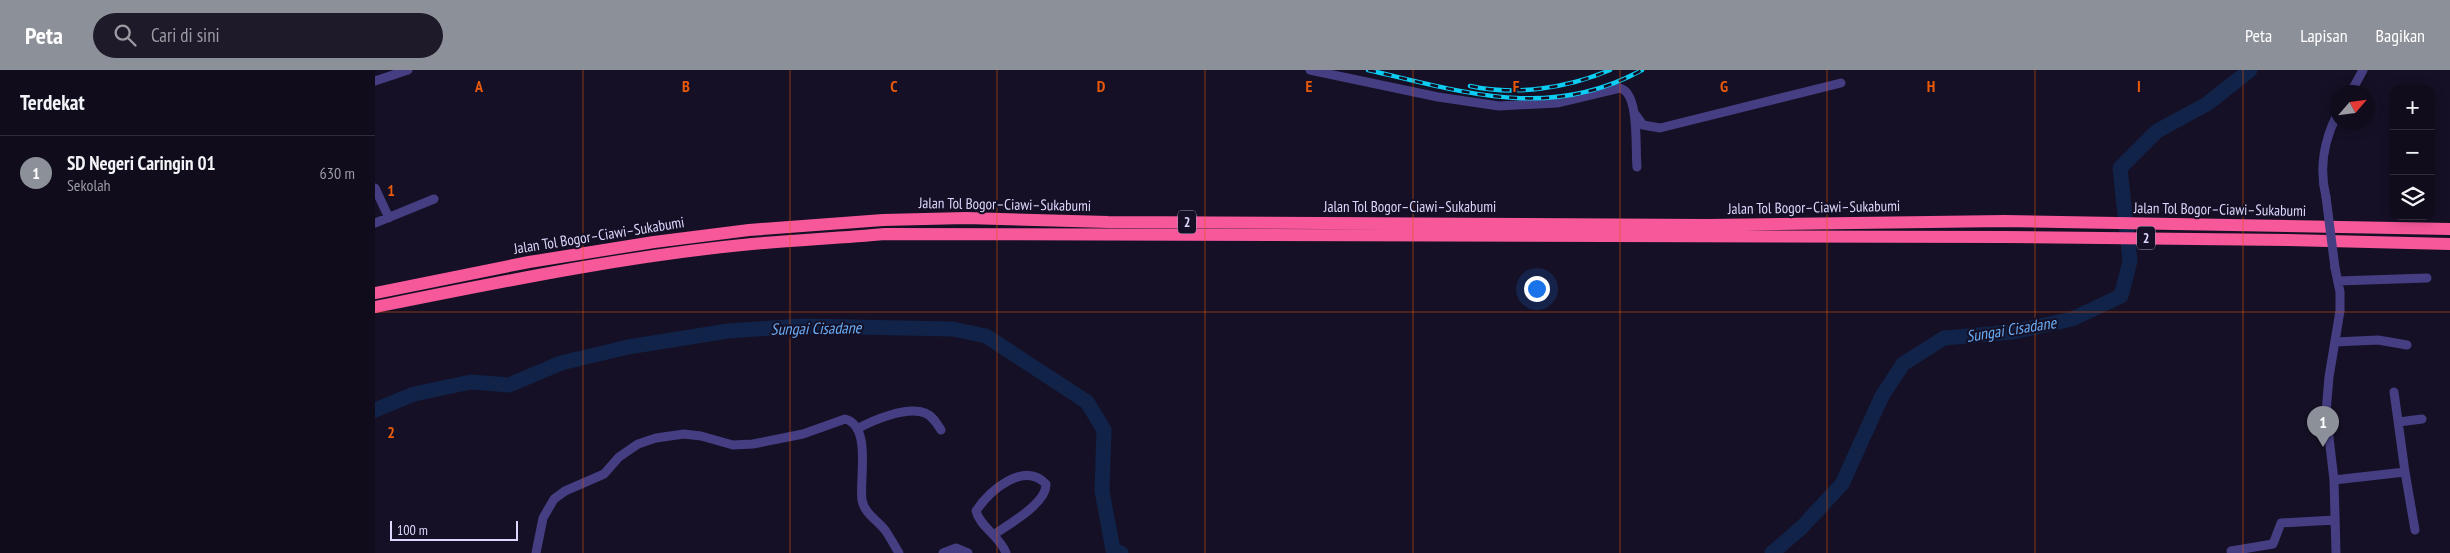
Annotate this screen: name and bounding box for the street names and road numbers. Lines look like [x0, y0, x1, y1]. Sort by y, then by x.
street label: Jalan Tol Bogor–Ciawi–Sukabumi [918, 193, 1091, 215]
street label: Jalan Tol Bogor–Ciawi–Sukabumi [1727, 196, 1900, 218]
street label: Jalan Tol Bogor–Ciawi–Sukabumi [1323, 197, 1496, 216]
street label: Jalan Tol Bogor–Ciawi–Sukabumi [2133, 198, 2306, 220]
road number: 2 [1178, 210, 1196, 233]
street label: Jalan Tol Bogor–Ciawi–Sukabumi [511, 212, 686, 258]
road number: 2 [2137, 226, 2155, 250]

